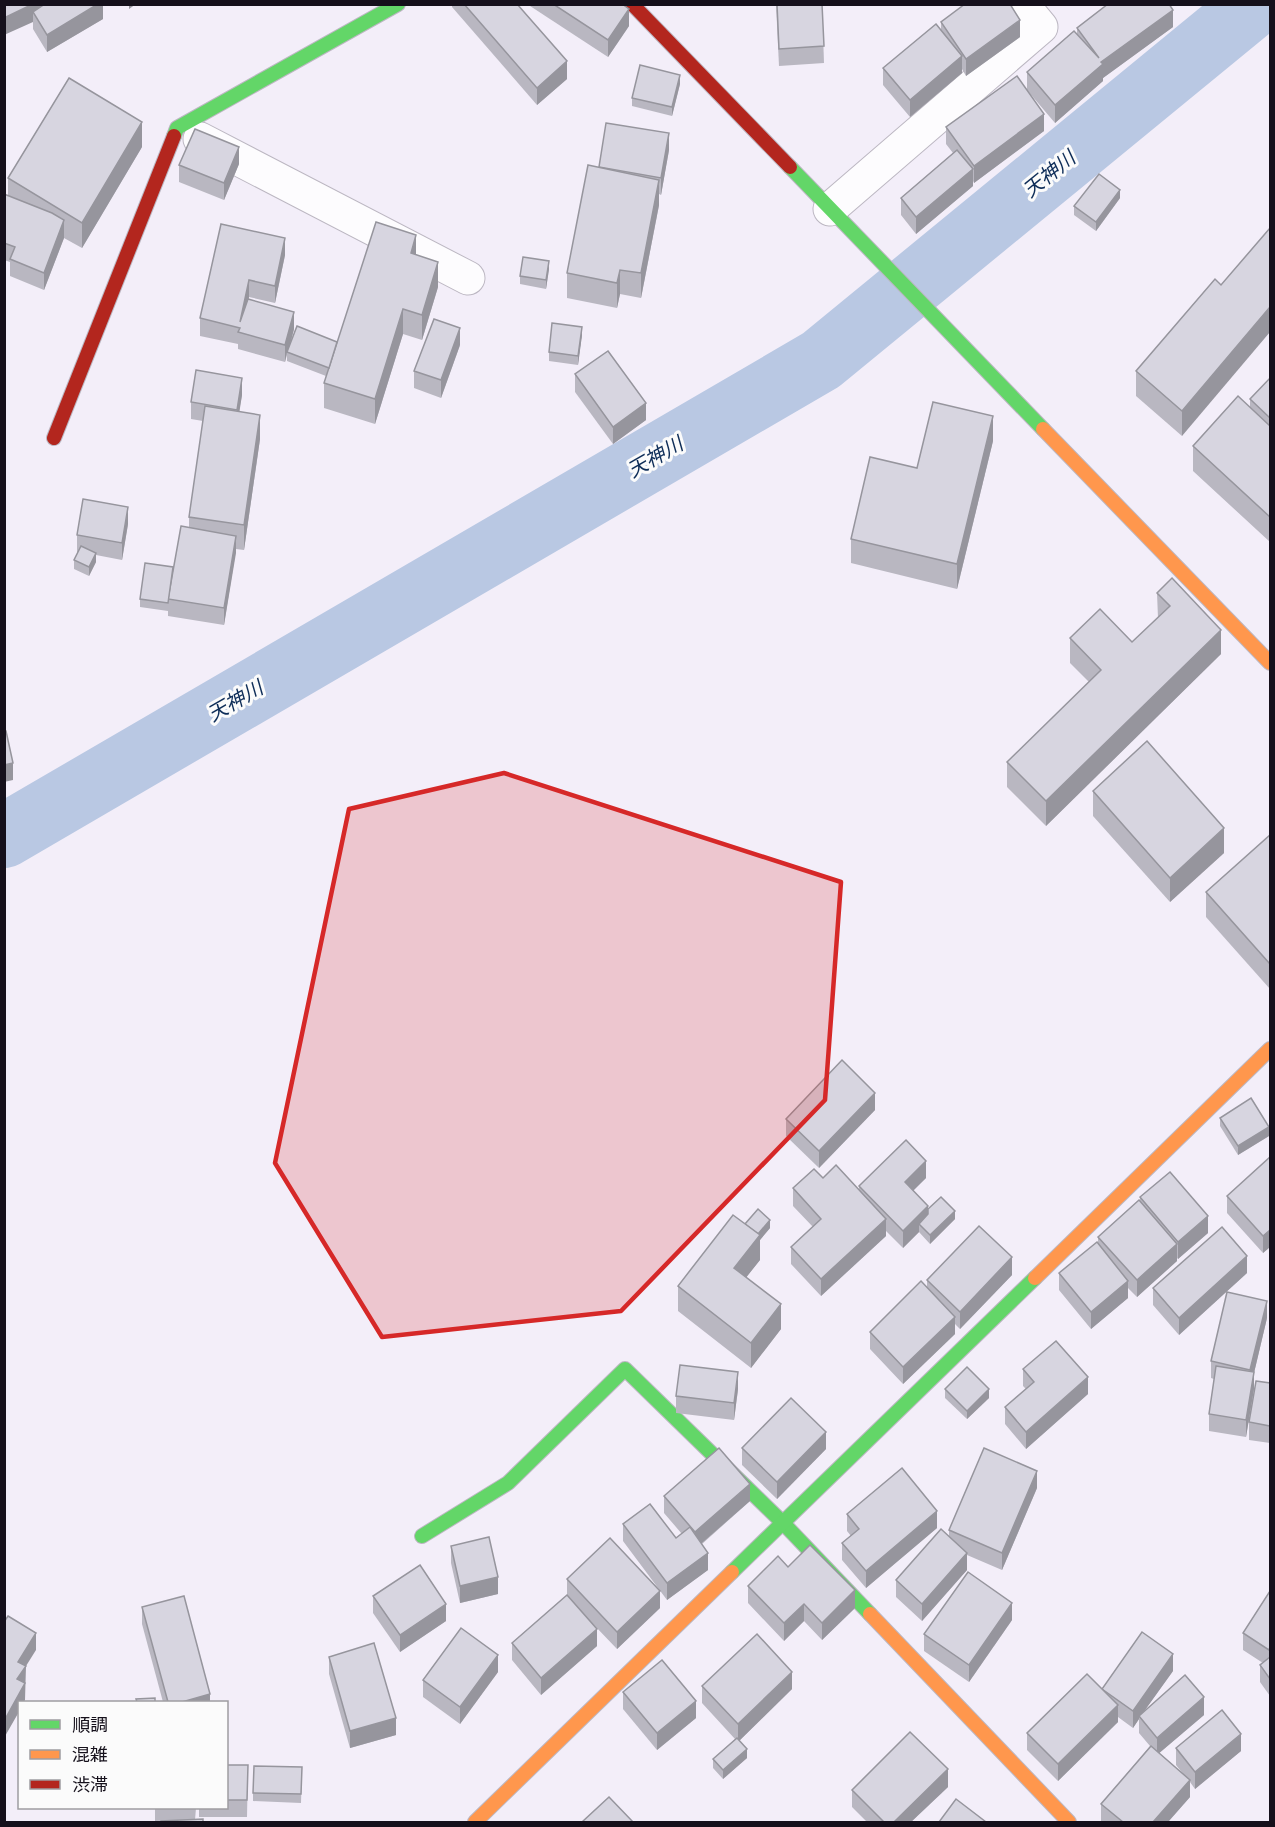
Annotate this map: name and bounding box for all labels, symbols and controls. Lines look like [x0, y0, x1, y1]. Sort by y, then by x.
water label: 天神川 [1018, 144, 1081, 201]
water label: 天神川 [623, 430, 688, 482]
water label: 天神川 [203, 674, 268, 726]
legend [18, 1701, 228, 1809]
text: 順調 [72, 1713, 108, 1735]
text: 混雑 [72, 1743, 108, 1765]
text: 渋滞 [72, 1773, 108, 1795]

